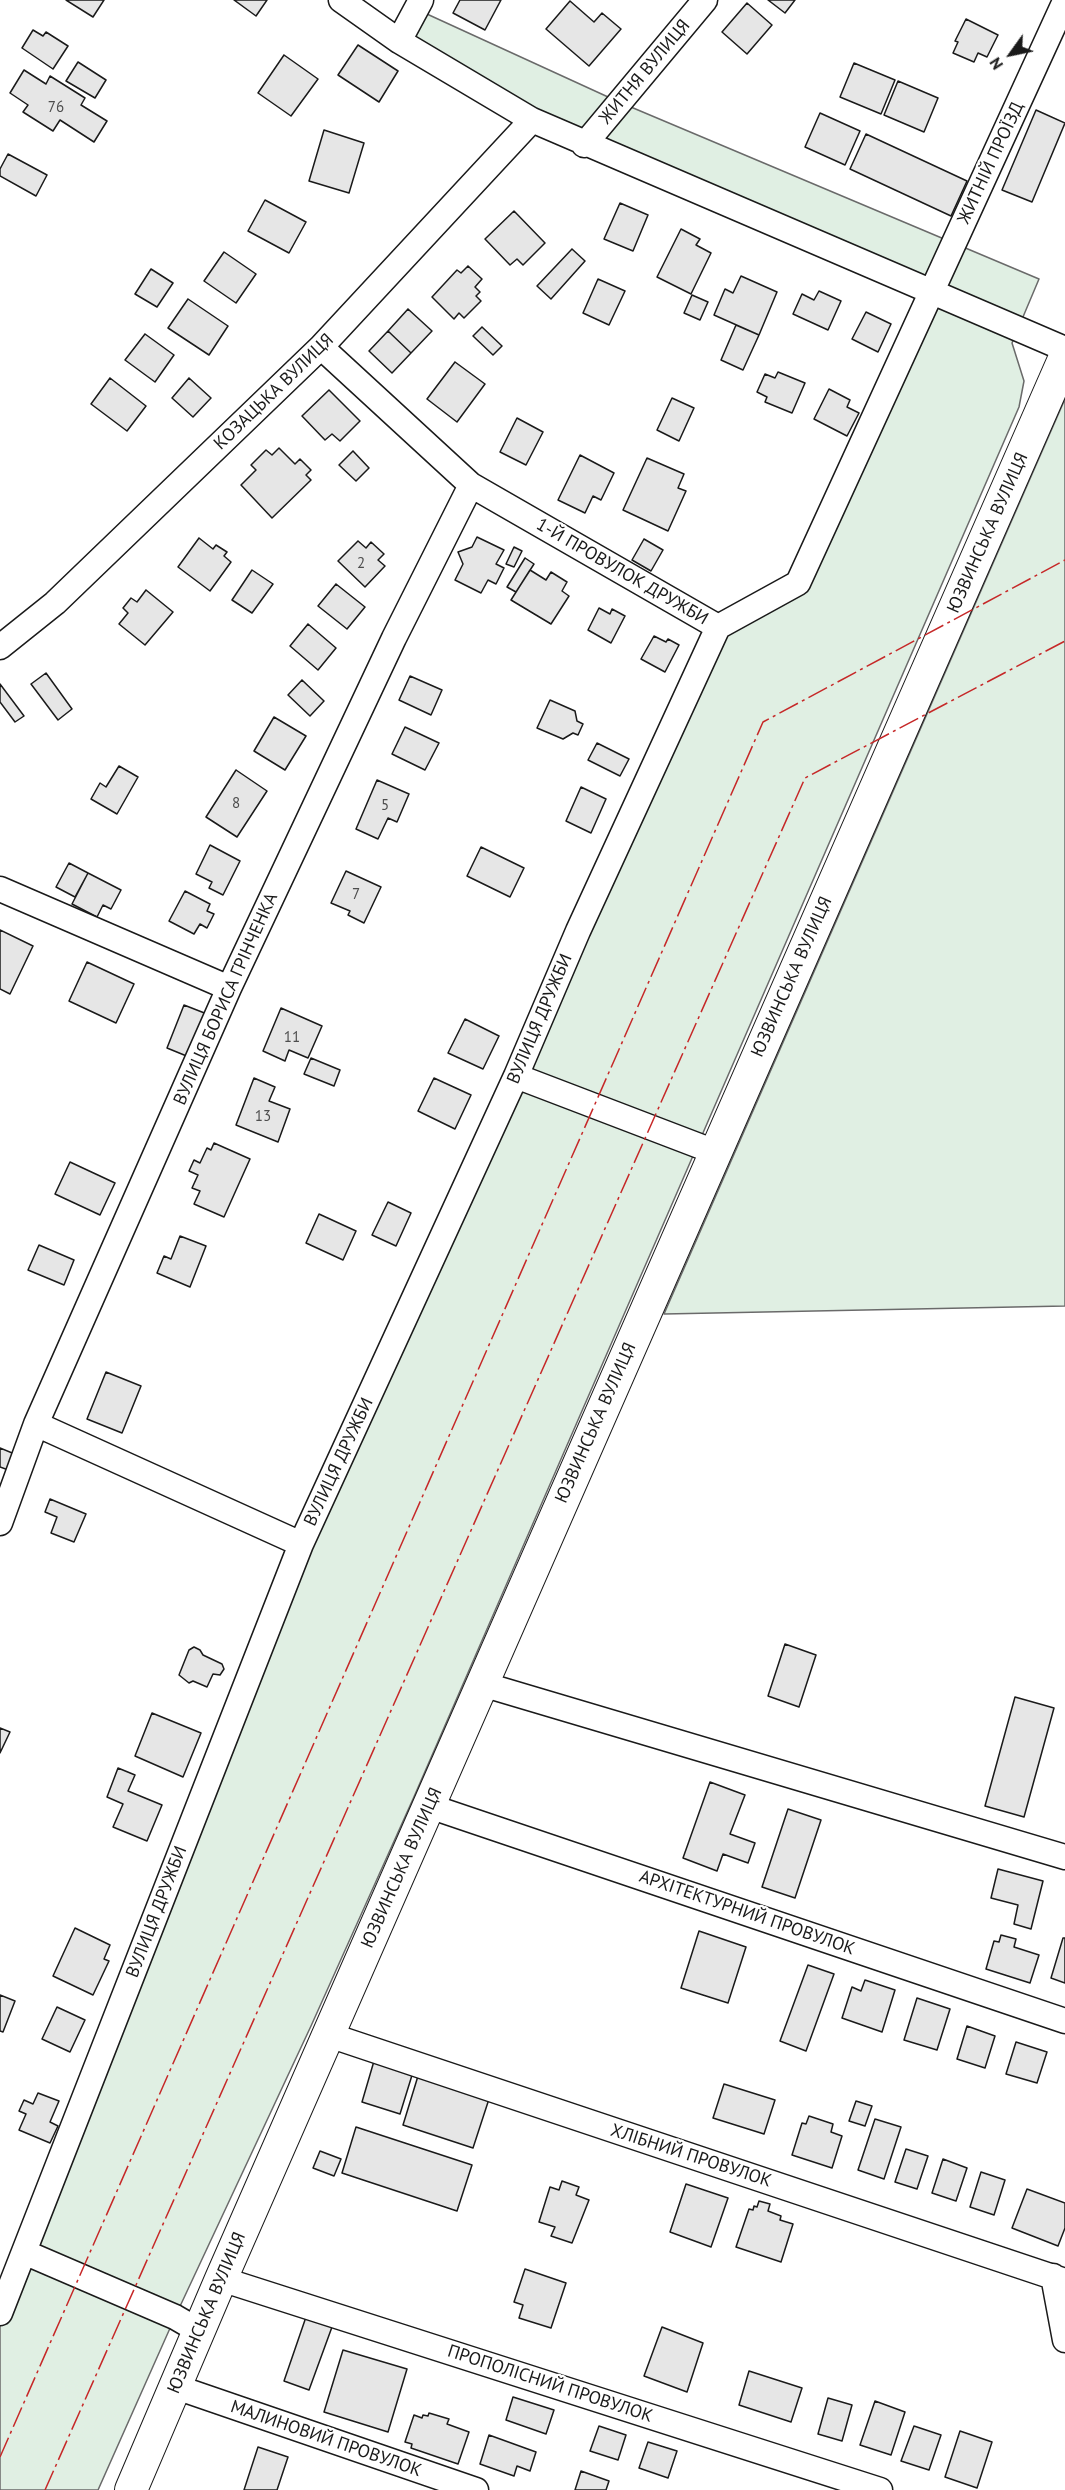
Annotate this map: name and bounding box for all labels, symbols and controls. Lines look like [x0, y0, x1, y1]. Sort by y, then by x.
street label: ЖИТНЯ ВУЛИЦЯ [595, 15, 695, 129]
north arrow [981, 24, 1041, 84]
text: N [985, 54, 1007, 74]
house number: 76 [48, 99, 64, 117]
street label: ЖИТНІЙ ПРОЇЗД [953, 99, 1029, 227]
street label: КОЗАЦЬКА ВУЛИЦЯ [210, 329, 338, 455]
street label: ЮЗВИНСЬКА ВУЛИЦЯ [943, 449, 1033, 617]
street label: 1-Й ПРОВУЛОК ДРУЖБИ [532, 514, 712, 630]
house number: 2 [357, 555, 365, 573]
house number: 8 [232, 795, 240, 813]
house number: 5 [381, 797, 389, 815]
house number: 7 [352, 886, 360, 904]
street label: ВУЛИЦЯ БОРИСА ГРІНЧЕНКА [169, 890, 283, 1108]
street label: ЮЗВИНСЬКА ВУЛИЦЯ [747, 893, 837, 1061]
street label: ВУЛИЦЯ ДРУЖБИ [503, 951, 577, 1087]
house number: 11 [284, 1029, 300, 1047]
house number: 13 [255, 1108, 271, 1126]
street label: ЮЗВИНСЬКА ВУЛИЦЯ [551, 1339, 641, 1507]
street label: ВУЛИЦЯ ДРУЖБИ [300, 1394, 378, 1530]
street label: ЮЗВИНСЬКА ВУЛИЦЯ [357, 1784, 447, 1952]
street label: ВУЛИЦЯ ДРУЖБИ [122, 1843, 192, 1981]
street label: АРХІТЕКТУРНИЙ ПРОВУЛОК [636, 1866, 858, 1960]
street label: ХЛІБНИЙ ПРОВУЛОК [608, 2120, 774, 2192]
street label: ЮЗВИНСЬКА ВУЛИЦЯ [163, 2229, 251, 2397]
street label: ПРОПОЛІСНИЙ ПРОВУЛОК [445, 2341, 655, 2427]
street label: МАЛИНОВИЙ ПРОВУЛОК [228, 2396, 424, 2482]

